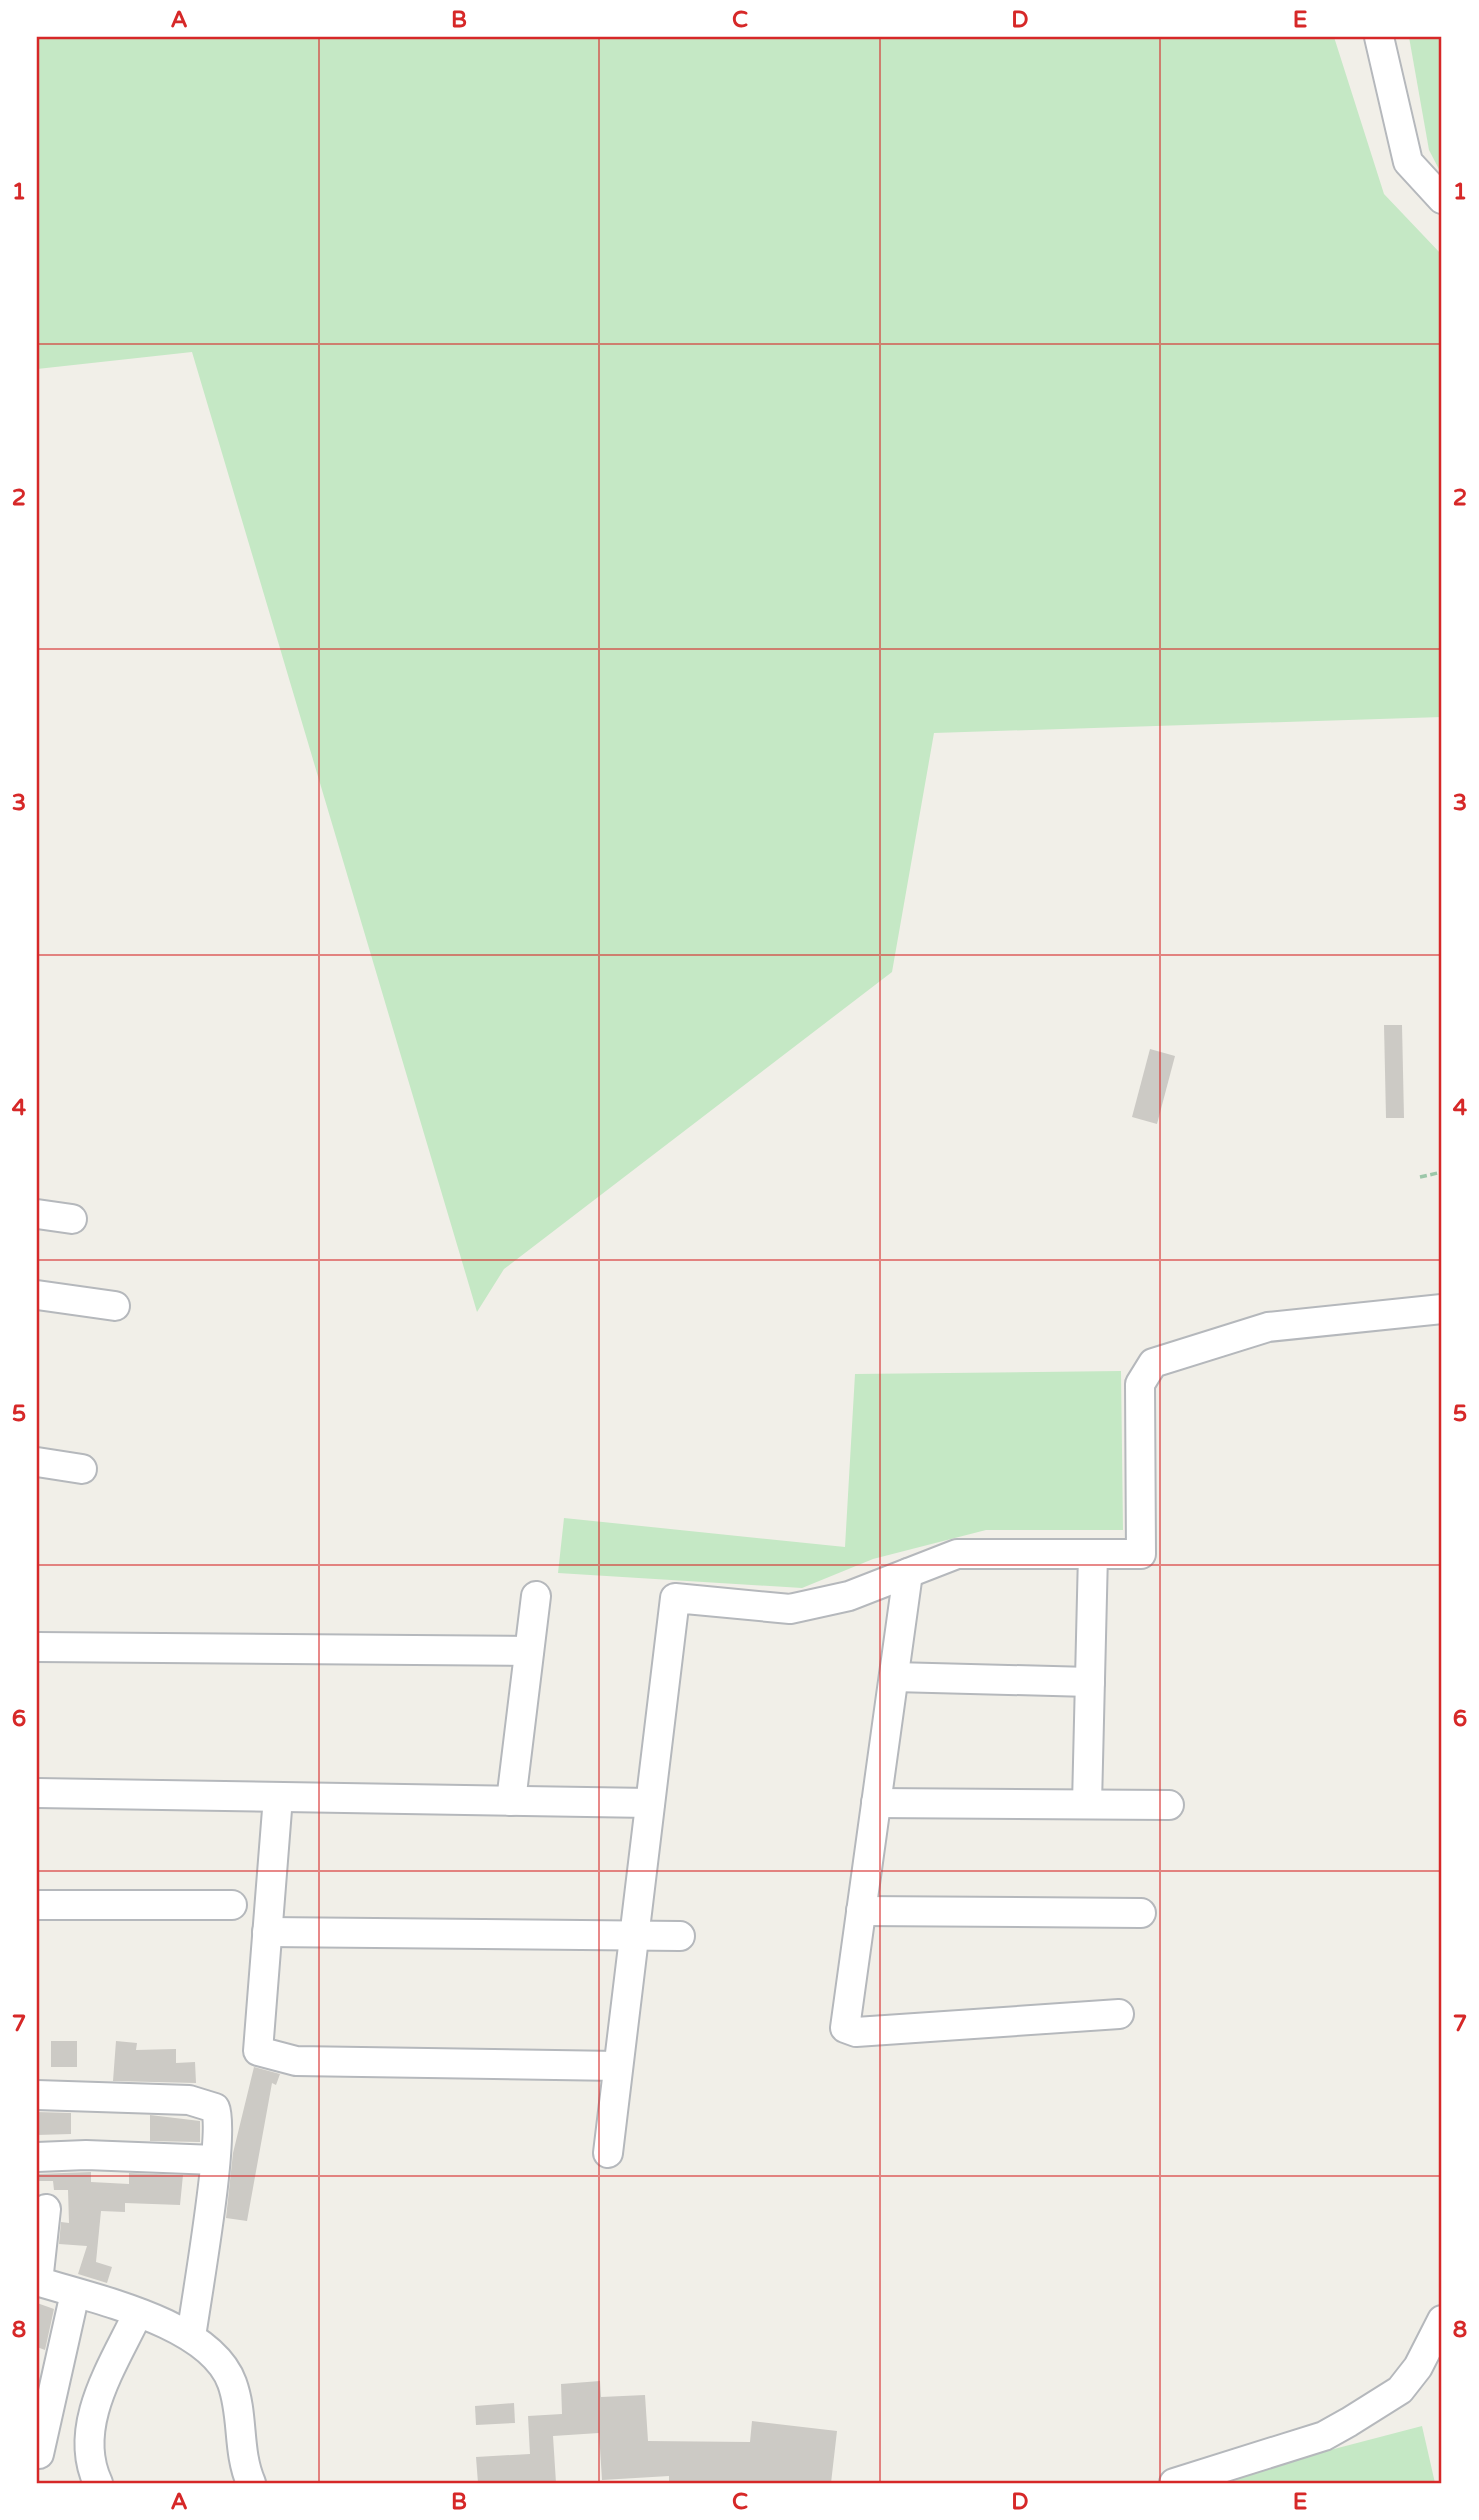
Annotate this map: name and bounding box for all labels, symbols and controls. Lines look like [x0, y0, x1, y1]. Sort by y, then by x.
text: A [170, 6, 188, 34]
text: B [451, 6, 467, 34]
text: C [732, 6, 748, 34]
text: D [1011, 6, 1029, 34]
text: E [1293, 6, 1307, 34]
text: 1 [12, 178, 26, 206]
text: 1 [1453, 178, 1467, 206]
text: 2 [12, 484, 26, 512]
text: 2 [1453, 484, 1467, 512]
text: 3 [12, 789, 26, 817]
text: 3 [1453, 789, 1467, 817]
text: 4 [12, 1094, 27, 1122]
text: 4 [1453, 1094, 1468, 1122]
text: 5 [12, 1400, 26, 1428]
text: 5 [1453, 1400, 1467, 1428]
text: 6 [12, 1705, 26, 1733]
text: 6 [1453, 1705, 1467, 1733]
text: 7 [12, 2010, 26, 2038]
text: 7 [1453, 2010, 1467, 2038]
text: 8 [12, 2316, 26, 2344]
text: 8 [1453, 2316, 1467, 2344]
text: A [170, 2488, 188, 2516]
text: B [451, 2488, 467, 2516]
text: C [732, 2488, 748, 2516]
text: D [1011, 2488, 1029, 2516]
text: E [1293, 2488, 1307, 2516]

